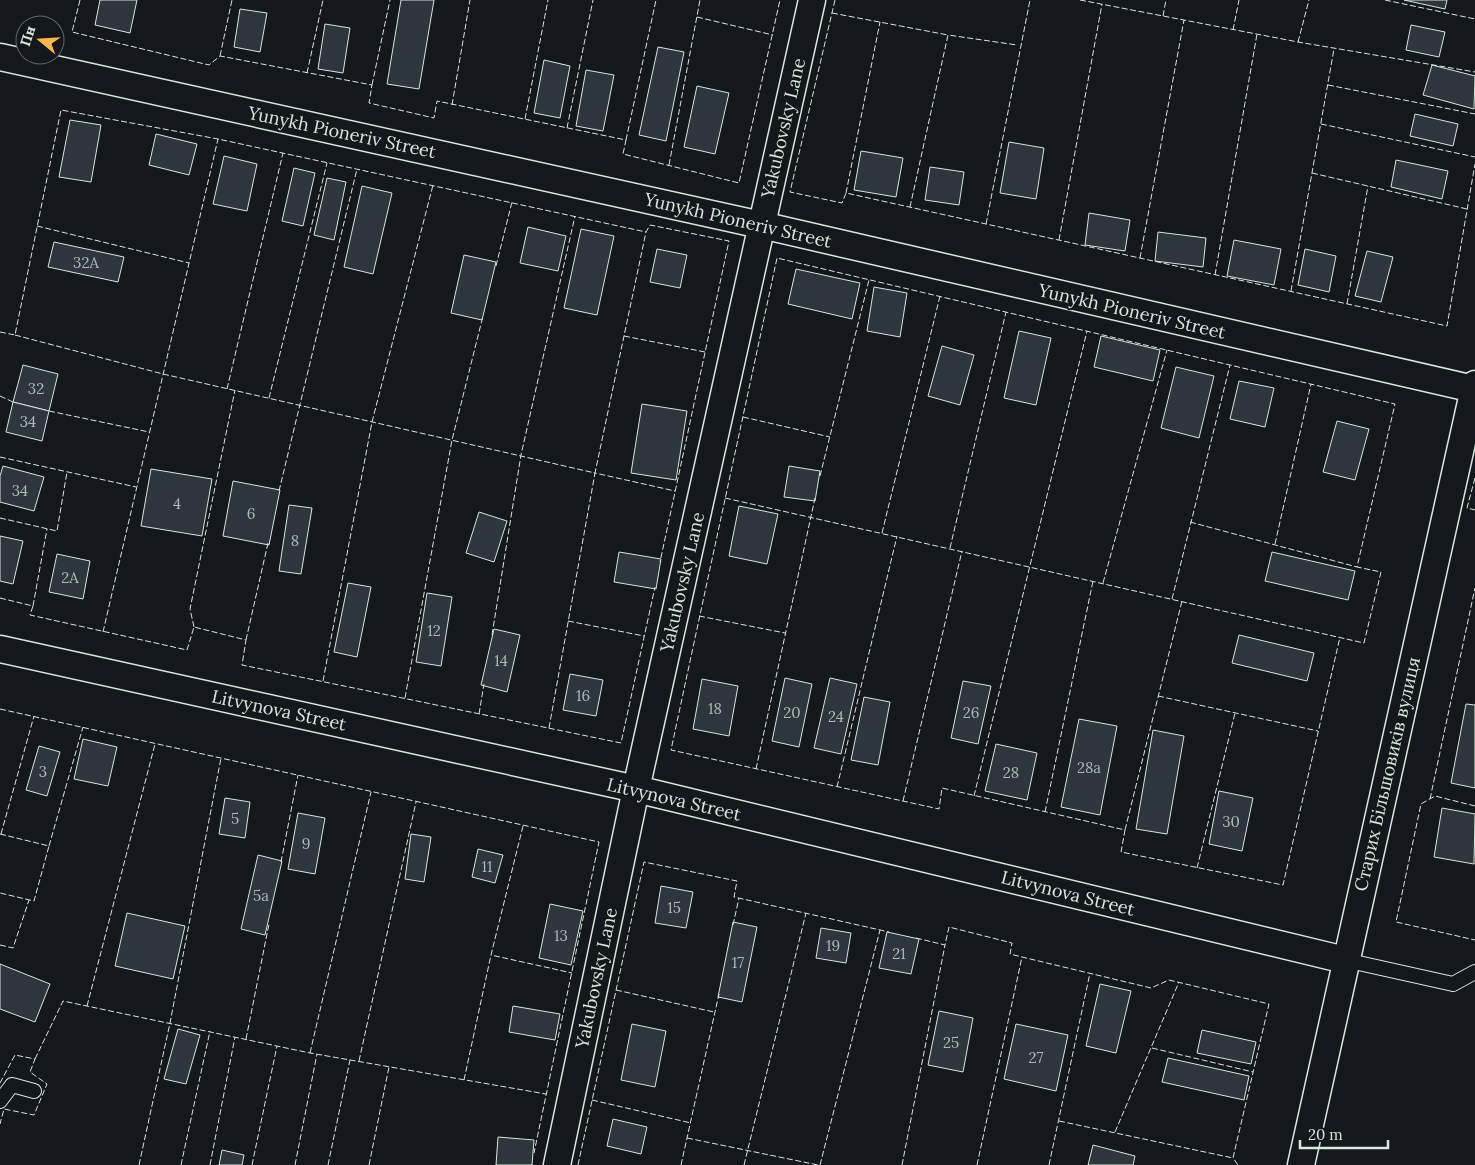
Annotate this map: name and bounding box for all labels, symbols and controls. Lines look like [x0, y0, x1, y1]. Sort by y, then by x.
north arrow [15, 15, 65, 65]
text: Пн [16, 24, 39, 48]
street label: Yakubovsky Lane [755, 55, 810, 201]
street label: Yunykh Pioneriv Street [245, 101, 438, 163]
street label: Yunykh Pioneriv Street [641, 187, 834, 253]
house number: 32А [73, 253, 100, 272]
street label: Yunykh Pioneriv Street [1035, 278, 1228, 344]
house number: 32 [28, 379, 44, 398]
house number: 34 [20, 412, 36, 431]
house number: 34 [12, 481, 28, 500]
house number: 4 [173, 494, 181, 513]
house number: 6 [247, 504, 255, 523]
street label: Yakubovsky Lane [654, 509, 709, 655]
house number: 8 [291, 531, 299, 550]
house number: 2А [61, 568, 79, 587]
house number: 12 [427, 621, 441, 640]
house number: 14 [494, 651, 508, 670]
street label: Старих Більшовиків вулиця [1349, 655, 1425, 893]
street label: Litvynova Street [210, 685, 348, 735]
house number: 16 [576, 686, 590, 705]
house number: 18 [708, 699, 722, 718]
house number: 20 [783, 703, 801, 722]
house number: 26 [963, 703, 979, 722]
house number: 24 [828, 707, 844, 726]
house number: 28а [1077, 758, 1101, 777]
house number: 3 [39, 762, 47, 781]
house number: 28 [1003, 763, 1019, 782]
street label: Litvynova Street [605, 772, 743, 826]
house number: 5 [231, 809, 239, 828]
house number: 30 [1222, 812, 1240, 831]
house number: 9 [302, 834, 310, 853]
house number: 11 [482, 857, 492, 876]
street label: Litvynova Street [999, 865, 1137, 921]
house number: 5а [253, 886, 269, 905]
house number: 15 [667, 898, 681, 917]
street label: Yakubovsky Lane [570, 905, 622, 1051]
house number: 13 [554, 926, 568, 945]
house number: 19 [826, 936, 840, 955]
house number: 21 [892, 944, 906, 963]
house number: 17 [732, 953, 744, 972]
house number: 25 [943, 1033, 959, 1052]
house number: 27 [1029, 1048, 1044, 1067]
scale bar [1300, 1118, 1388, 1150]
text: 20 m [1308, 1125, 1343, 1144]

